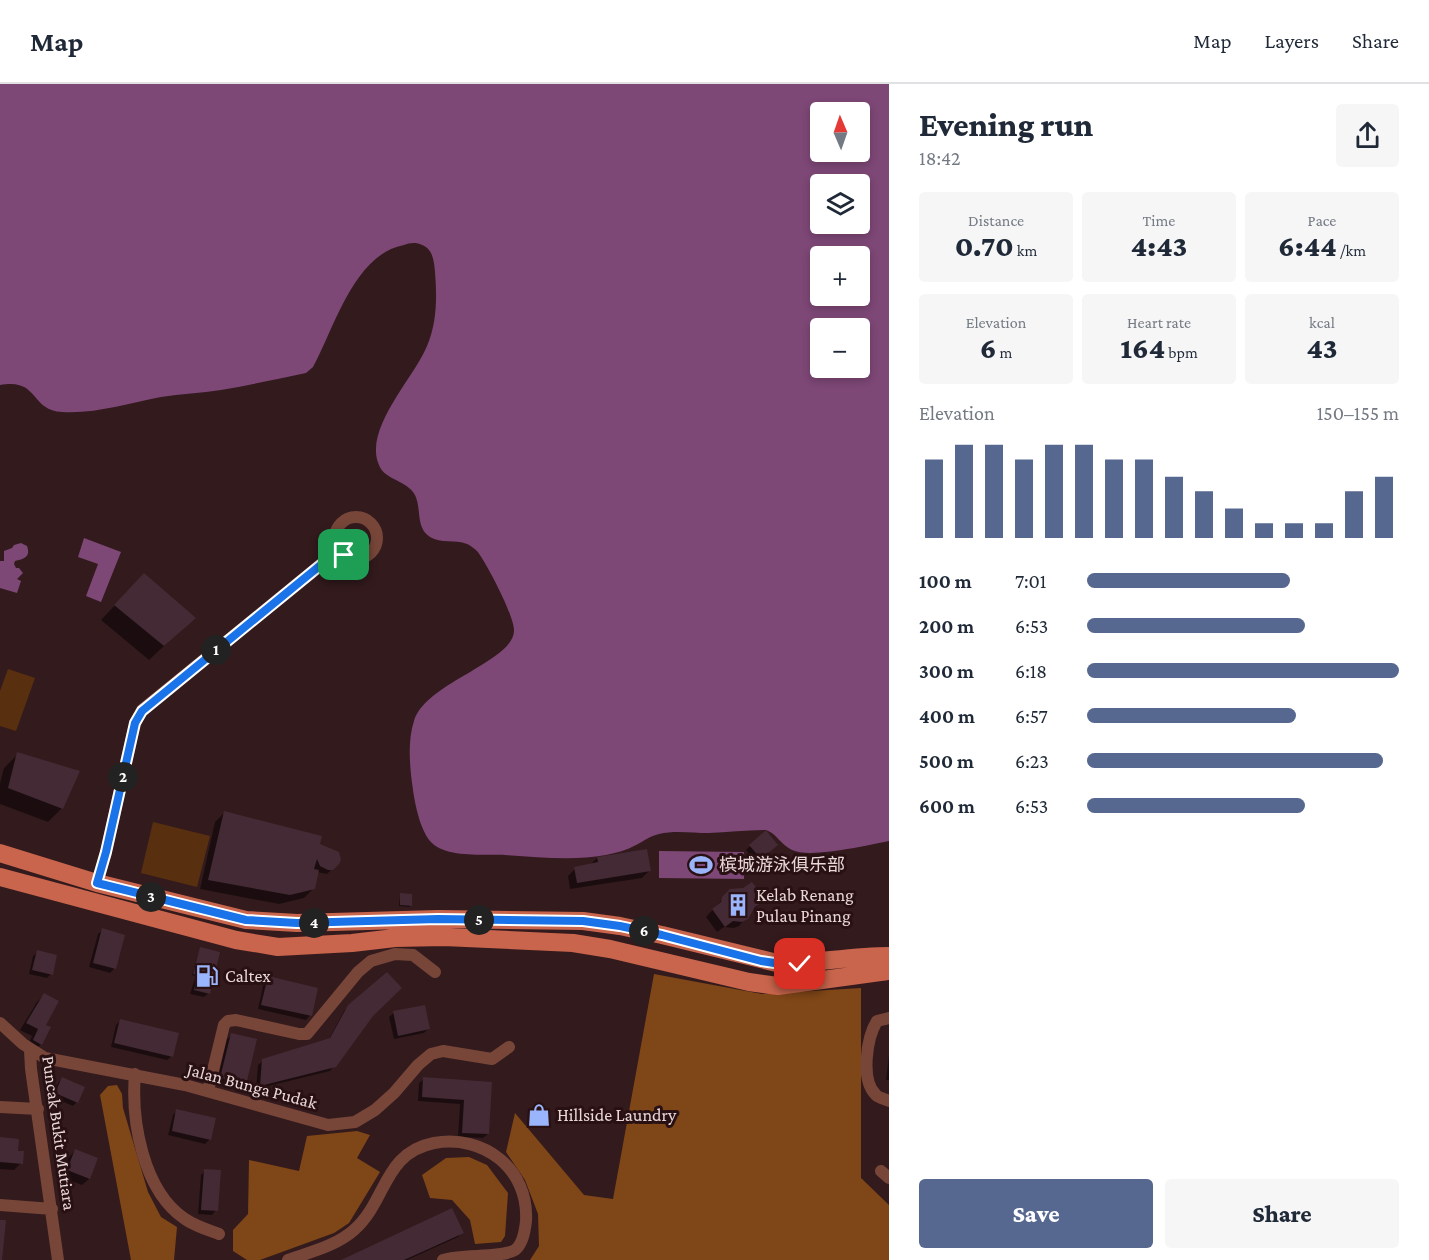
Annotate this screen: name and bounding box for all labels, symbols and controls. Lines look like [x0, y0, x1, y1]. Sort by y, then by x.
text: Map [30, 26, 83, 57]
text: Map [1193, 29, 1232, 53]
text: Layers [1265, 29, 1319, 53]
text: Share [1352, 29, 1399, 53]
north arrow [810, 102, 870, 162]
map controls [810, 102, 870, 378]
button: share [1336, 104, 1399, 167]
text: Evening run [919, 106, 1093, 143]
text: 18:42 [919, 147, 961, 169]
button: layers [810, 174, 870, 234]
text: Distance [968, 212, 1024, 229]
text: Time [1143, 212, 1175, 229]
text: Pace [1308, 212, 1336, 229]
text: 0.70 [955, 229, 1014, 262]
text: 4:43 [1131, 229, 1187, 262]
text: 6:44 [1278, 229, 1337, 262]
text: km [1014, 242, 1037, 259]
text: /km [1337, 242, 1366, 259]
button: + [810, 246, 870, 306]
text: Elevation [966, 314, 1026, 331]
text: Heart rate [1127, 314, 1191, 331]
text: kcal [1309, 314, 1335, 331]
button: − [810, 318, 870, 378]
text: 6 [980, 331, 996, 364]
text: 164 [1120, 331, 1165, 364]
text: 43 [1306, 331, 1338, 364]
text: m [996, 344, 1012, 361]
text: bpm [1165, 344, 1198, 361]
text: Elevation [919, 402, 995, 424]
text: 150–155 m [1317, 402, 1399, 424]
pin [318, 529, 369, 580]
icon: arrive [327, 538, 360, 571]
text: 100 m [919, 570, 972, 592]
text: 7:01 [1015, 570, 1046, 592]
text: 200 m [919, 615, 974, 637]
text: 6:53 [1015, 615, 1048, 637]
pin: 1 [201, 635, 231, 665]
text: 1 [213, 641, 219, 658]
text: 300 m [919, 660, 974, 682]
text: 6:18 [1015, 660, 1047, 682]
text: 400 m [919, 705, 975, 727]
text: 6:57 [1015, 705, 1048, 727]
text: 500 m [919, 750, 974, 772]
text: 6:23 [1015, 750, 1049, 772]
pin: 2 [108, 762, 138, 792]
text: 2 [119, 768, 127, 785]
text: 600 m [919, 795, 975, 817]
text: 6:53 [1015, 795, 1048, 817]
sports icon: 槟城游泳俱乐部 [688, 852, 714, 878]
place label: 槟城游泳俱乐部 [719, 855, 845, 875]
pin: 3 [136, 882, 166, 912]
place label: Kelab Renang Pulau Pinang [756, 885, 854, 926]
text: 3 [147, 888, 155, 905]
building icon: Kelab Renang Pulau Pinang [725, 892, 751, 918]
pin: 5 [464, 905, 494, 935]
pin: 4 [299, 908, 329, 938]
text: 5 [475, 911, 483, 928]
text: 4 [310, 914, 318, 931]
pin: 6 [629, 916, 659, 946]
text: 6 [640, 922, 648, 939]
pin [774, 938, 825, 989]
icon: check [783, 947, 816, 980]
fuel station icon: Caltex [194, 963, 220, 989]
place label: Caltex [225, 966, 271, 986]
street label: Puncak Bukit Mutiara [38, 1054, 80, 1212]
street label: Jalan Bunga Pudak [183, 1058, 320, 1113]
shop icon: Hillside Laundry [526, 1102, 552, 1128]
place label: Hillside Laundry [557, 1105, 677, 1125]
button: Save [919, 1179, 1153, 1248]
button: Share [1165, 1179, 1399, 1248]

